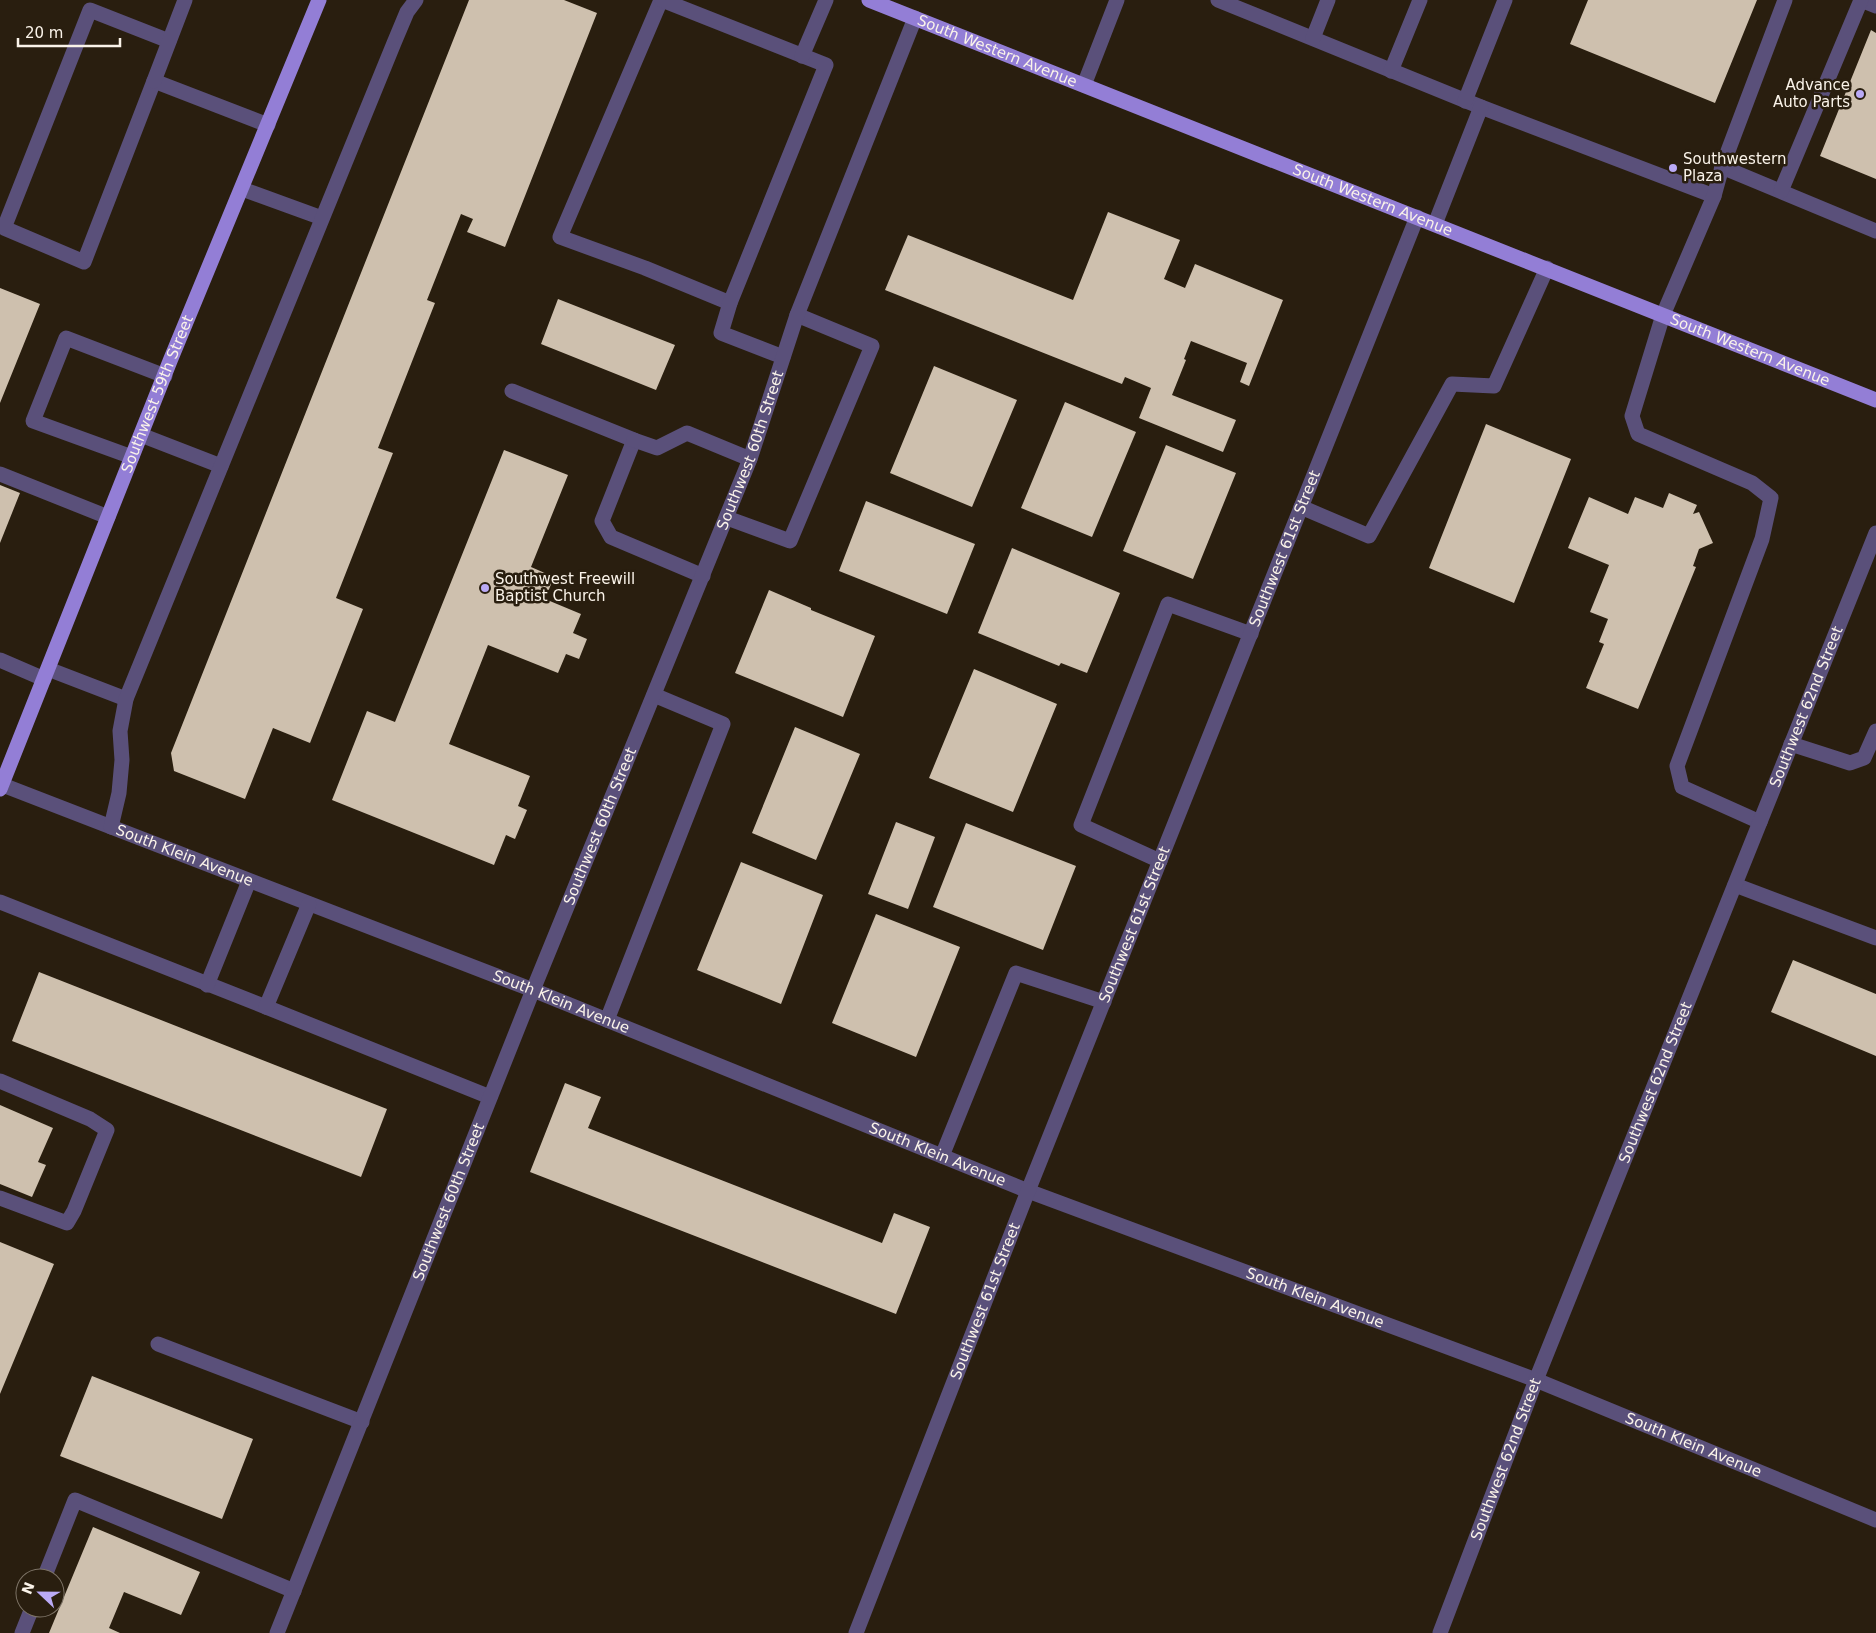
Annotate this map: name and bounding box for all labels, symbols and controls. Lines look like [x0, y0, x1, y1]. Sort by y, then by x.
street label: South Western Avenue [915, 11, 1080, 91]
scale bar [18, 15, 120, 47]
text: 20 m [25, 24, 63, 42]
place label: Advance Auto Parts [1773, 76, 1850, 111]
marker: Advance Auto Parts [1854, 88, 1866, 100]
place label: Southwestern Plaza [1683, 150, 1786, 185]
street label: South Western Avenue [1290, 160, 1455, 240]
marker: Southwestern Plaza [1667, 162, 1679, 174]
street label: South Western Avenue [1667, 310, 1833, 390]
street label: Southwest 59th Street [117, 312, 197, 476]
street label: Southwest 60th Street [713, 368, 787, 533]
street label: Southwest 61st Street [1245, 468, 1324, 629]
place label: Southwest Freewill Baptist Church [495, 570, 635, 605]
marker: Southwest Freewill Baptist Church [479, 582, 491, 594]
street label: Southwest 62nd Street [1766, 623, 1847, 790]
street label: Southwest 60th Street [560, 745, 640, 908]
street label: South Klein Avenue [113, 821, 256, 890]
street label: Southwest 61st Street [1095, 844, 1174, 1006]
street label: South Klein Avenue [490, 966, 632, 1037]
street label: Southwest 62nd Street [1615, 999, 1696, 1166]
street label: South Klein Avenue [867, 1118, 1008, 1190]
street label: Southwest 60th Street [409, 1120, 488, 1284]
street label: Southwest 61st Street [946, 1220, 1024, 1382]
street label: South Klein Avenue [1244, 1264, 1387, 1332]
street label: Southwest 62nd Street [1467, 1375, 1545, 1543]
street label: South Klein Avenue [1623, 1409, 1764, 1481]
north arrow [15, 1568, 65, 1618]
text: N [18, 1580, 38, 1597]

